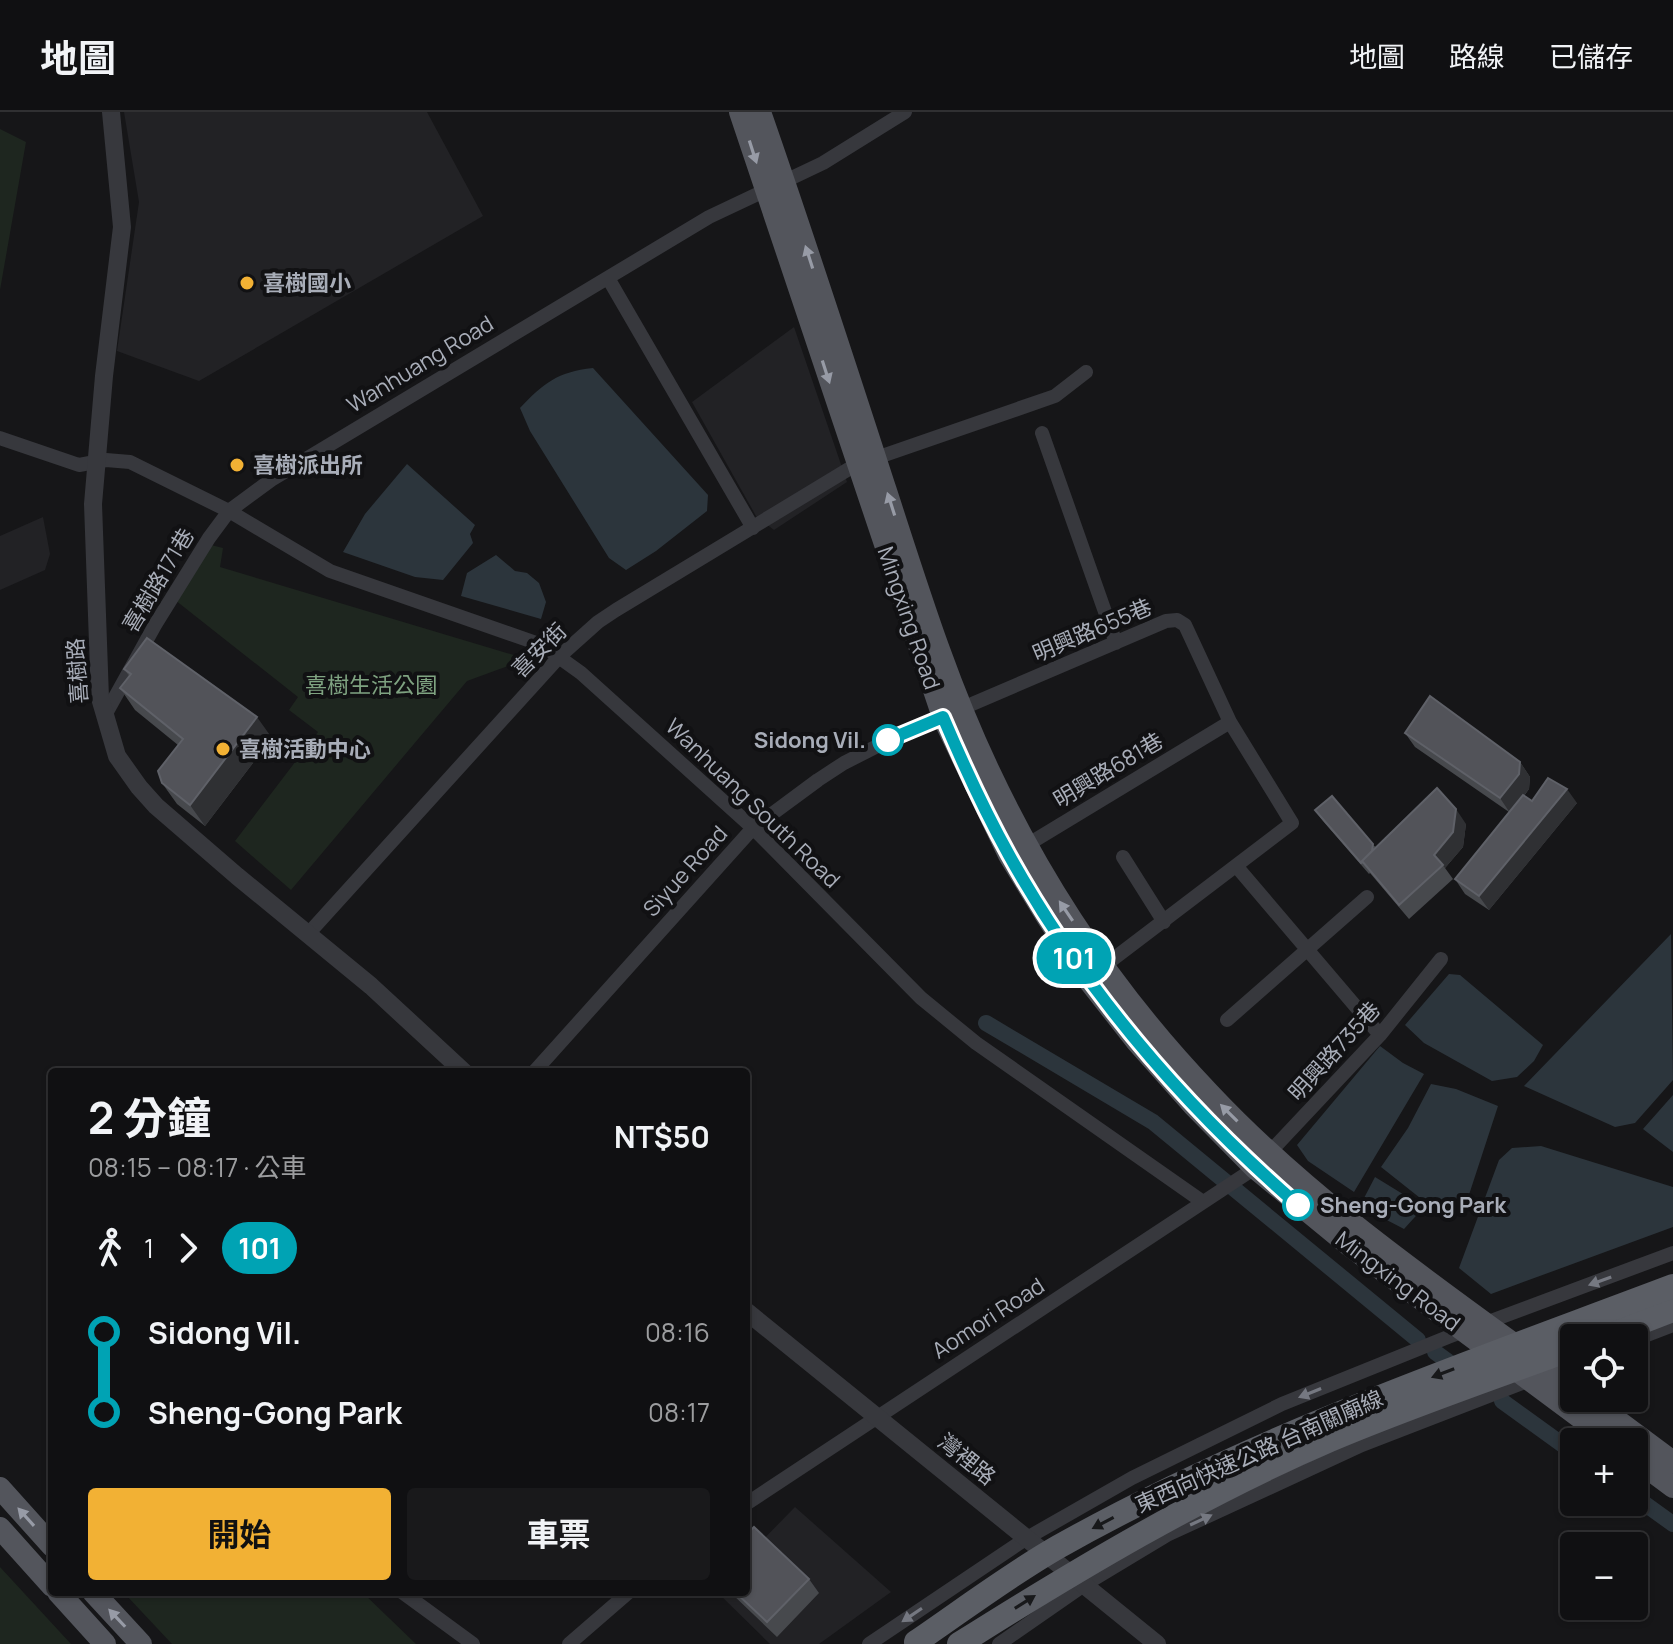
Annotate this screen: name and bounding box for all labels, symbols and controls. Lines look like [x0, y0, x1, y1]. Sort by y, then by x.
text: 地圖 [40, 31, 116, 83]
text: 地圖 [1349, 37, 1405, 75]
text: 路線 [1449, 37, 1505, 75]
text: 已儲存 [1549, 37, 1633, 75]
one-way arrow [748, 140, 760, 164]
one-way arrow [803, 245, 815, 269]
place label: 喜樹國小 [263, 268, 351, 298]
marker: 喜樹國小 [238, 274, 256, 292]
street label: Wanhuang Road [341, 308, 499, 420]
one-way arrow [821, 360, 833, 384]
place label: 喜樹派出所 [253, 450, 363, 480]
marker: 喜樹派出所 [228, 456, 246, 474]
one-way arrow [884, 492, 896, 516]
street label: 喜樹路171巷 [115, 522, 201, 638]
street label: Mingxing Road [871, 543, 947, 693]
street label: 明興路655巷 [1028, 591, 1156, 669]
street label: 喜安街 [505, 616, 573, 684]
street label: 喜樹路 [60, 637, 94, 705]
park label: 喜樹生活公園 [305, 670, 437, 700]
street label: Wanhuang South Road [659, 712, 847, 894]
place label: Sidong Vil. [754, 725, 866, 755]
marker: Sidong Vil. [873, 725, 903, 755]
street label: 明興路681巷 [1048, 725, 1168, 815]
place label: 喜樹活動中心 [239, 734, 371, 764]
marker: 喜樹活動中心 [214, 740, 232, 758]
street label: Siyue Road [636, 819, 734, 923]
one-way arrow [1059, 900, 1074, 921]
line badge: 101 [1028, 932, 1120, 984]
text: 101 [1053, 939, 1095, 977]
street label: 明興路735巷 [1281, 995, 1387, 1107]
text: 2 分鐘 [88, 1087, 211, 1147]
one-way arrow [1220, 1105, 1239, 1123]
text: NT$50 [614, 1116, 710, 1157]
text: 08:15 – 08:17 · 公車 [88, 1149, 307, 1185]
marker: Sheng-Gong Park [1283, 1190, 1313, 1220]
place label: Sheng-Gong Park [1320, 1190, 1507, 1220]
street label: Mingxing Road [1329, 1224, 1467, 1338]
icon: walk [88, 1226, 132, 1270]
icon: forward [166, 1226, 210, 1270]
text: 101 [238, 1229, 281, 1267]
text: 1 [144, 1230, 154, 1266]
street label: Aomori Road [926, 1271, 1050, 1365]
one-way arrow [1588, 1275, 1612, 1288]
text: Sidong Vil. [148, 1312, 301, 1353]
text: 08:16 [645, 1314, 710, 1350]
map controls [1560, 1324, 1648, 1620]
button: locate [1560, 1324, 1648, 1412]
one-way arrow [1431, 1367, 1455, 1380]
street label: 東西向快速公路 台南關廟線 [1130, 1383, 1388, 1519]
one-way arrow [1298, 1387, 1322, 1400]
text: Sheng-Gong Park [148, 1392, 402, 1433]
text: 08:17 [648, 1394, 710, 1430]
street label: 灣裡路 [932, 1427, 1002, 1491]
button: + [1560, 1428, 1648, 1516]
button: 開始 [88, 1488, 391, 1580]
button: 車票 [407, 1488, 710, 1580]
one-way arrow [18, 1508, 35, 1528]
one-way arrow [1189, 1513, 1212, 1526]
one-way arrow [1092, 1517, 1115, 1530]
button: − [1560, 1532, 1648, 1620]
one-way arrow [1014, 1595, 1035, 1610]
one-way arrow [902, 1607, 923, 1622]
one-way arrow [109, 1609, 127, 1628]

